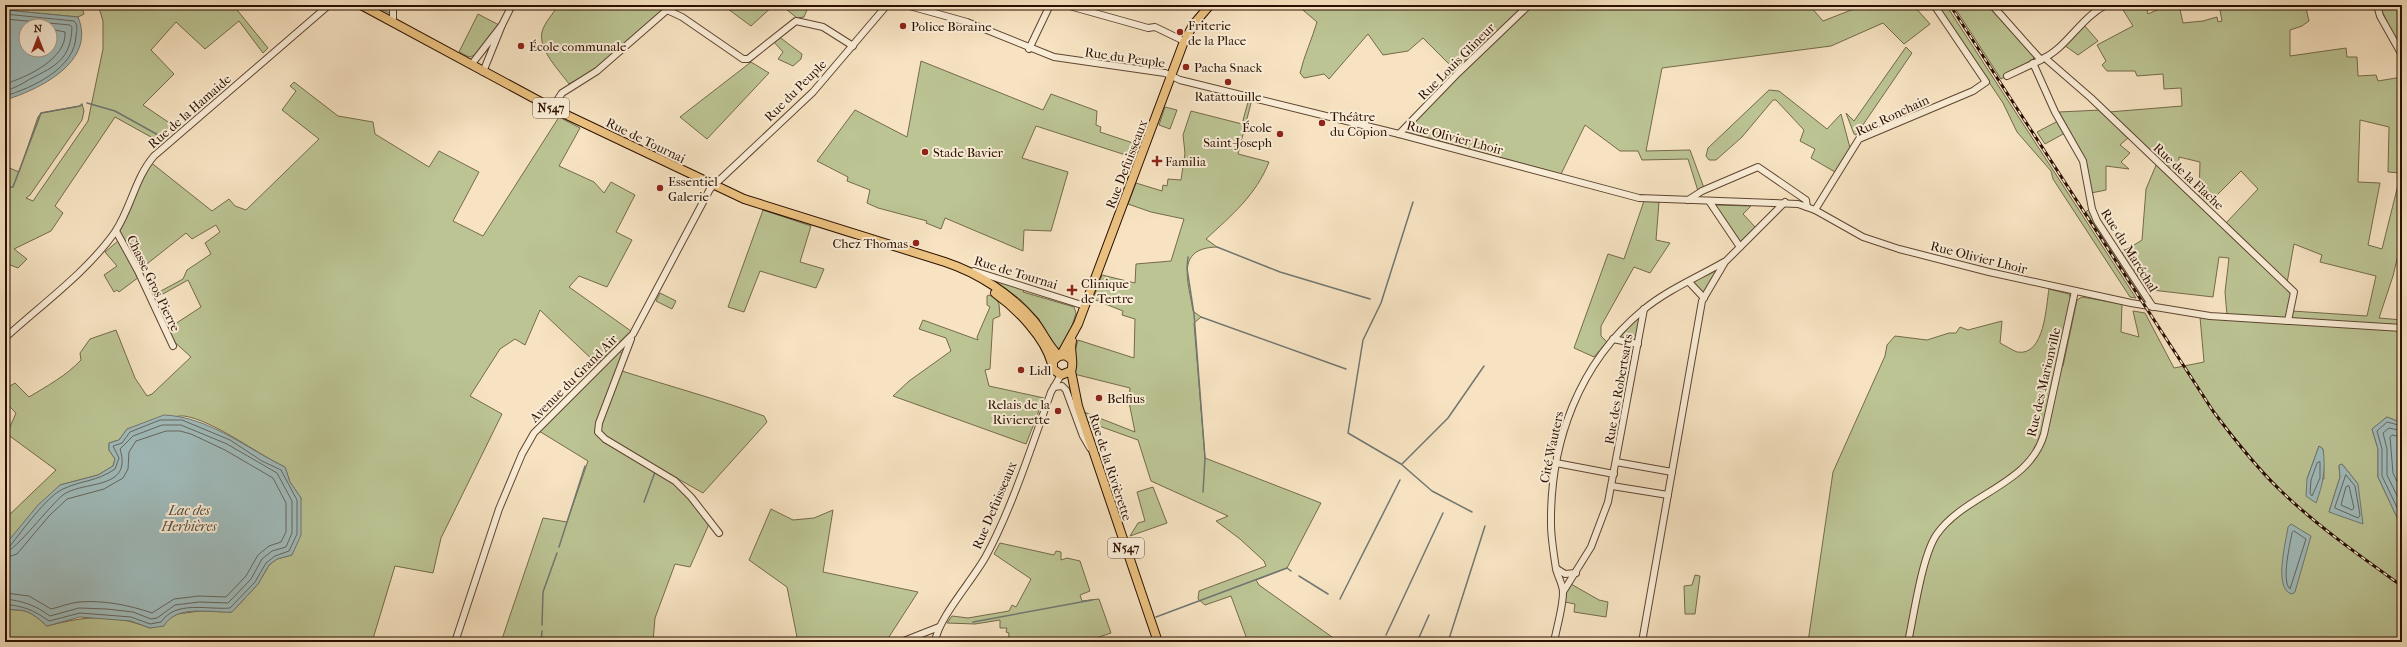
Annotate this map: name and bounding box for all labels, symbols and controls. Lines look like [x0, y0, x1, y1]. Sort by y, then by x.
north arrow [18, 18, 58, 58]
place label: Friterie de la Place [1188, 18, 1247, 48]
place label: Police Boraine [911, 19, 992, 34]
street label: Rue Louis Glineur [1415, 20, 1498, 103]
marker: Police Boraine [898, 21, 908, 31]
text: N [34, 22, 43, 35]
marker: Friterie de la Place [1175, 27, 1185, 37]
place label: École communale [529, 39, 627, 54]
marker: École communale [516, 41, 526, 51]
street label: Rue du Peuple [1084, 44, 1167, 71]
street label: Rue du Peuple [761, 56, 830, 124]
place label: Pacha Snack [1194, 60, 1262, 75]
marker: Pacha Snack [1181, 62, 1191, 72]
street label: Rue de la Hamaide [145, 71, 234, 151]
marker: Ratattouille [1223, 77, 1233, 87]
place label: Ratattouille [1195, 89, 1262, 104]
street label: Rue Ronchain [1853, 92, 1932, 139]
road number: N547 [533, 98, 569, 118]
place label: Théâtre du Copion [1330, 109, 1388, 139]
street label: Rue de Tournai [604, 115, 688, 166]
street label: Rue Defuisseaux [1103, 117, 1150, 211]
street label: Rue Olivier Lhoir [1405, 117, 1505, 158]
marker: Théâtre du Copion [1317, 118, 1327, 128]
place label: École Saint-Joseph [1203, 120, 1273, 150]
marker: École Saint-Joseph [1275, 129, 1285, 139]
street label: Rue de la Flache [2150, 140, 2227, 213]
place label: Stade Bavier [933, 145, 1004, 160]
marker: Stade Bavier [920, 147, 930, 157]
place label: Familia [1165, 154, 1207, 169]
marker: Familia [1152, 156, 1162, 166]
place label: Essentiel Galerie [668, 174, 718, 204]
marker: Essentiel Galerie [655, 183, 665, 193]
street label: Rue du Maréchal [2098, 206, 2161, 295]
street label: Chasse Gros Pierre [124, 233, 184, 334]
place label: Chez Thomas [833, 236, 908, 251]
marker: Chez Thomas [911, 238, 921, 248]
street label: Rue Olivier Lhoir [1929, 238, 2029, 277]
street label: Rue de Tournai [972, 253, 1059, 292]
place label: Clinique de Tertre [1081, 276, 1134, 306]
marker: Clinique de Tertre [1066, 284, 1078, 296]
street label: Rue des Marionville [2024, 325, 2063, 438]
street label: Avenue du Grand Air [526, 331, 621, 426]
street label: Rue des Robertsarts [1601, 332, 1636, 446]
place label: Lidl [1029, 363, 1052, 378]
marker: Lidl [1016, 365, 1026, 375]
place label: Belfius [1107, 391, 1145, 406]
marker: Belfius [1094, 393, 1104, 403]
place label: Relais de la Rivierette [987, 397, 1051, 427]
marker: Relais de la Rivierette [1053, 406, 1063, 416]
street label: Cité Wauters [1537, 410, 1566, 484]
street label: Rue de la Rivièrette [1086, 412, 1135, 523]
street label: Rue Defuisseaux [969, 459, 1020, 551]
water label: Lac des Herbières [161, 502, 217, 535]
road number: N547 [1108, 538, 1144, 558]

